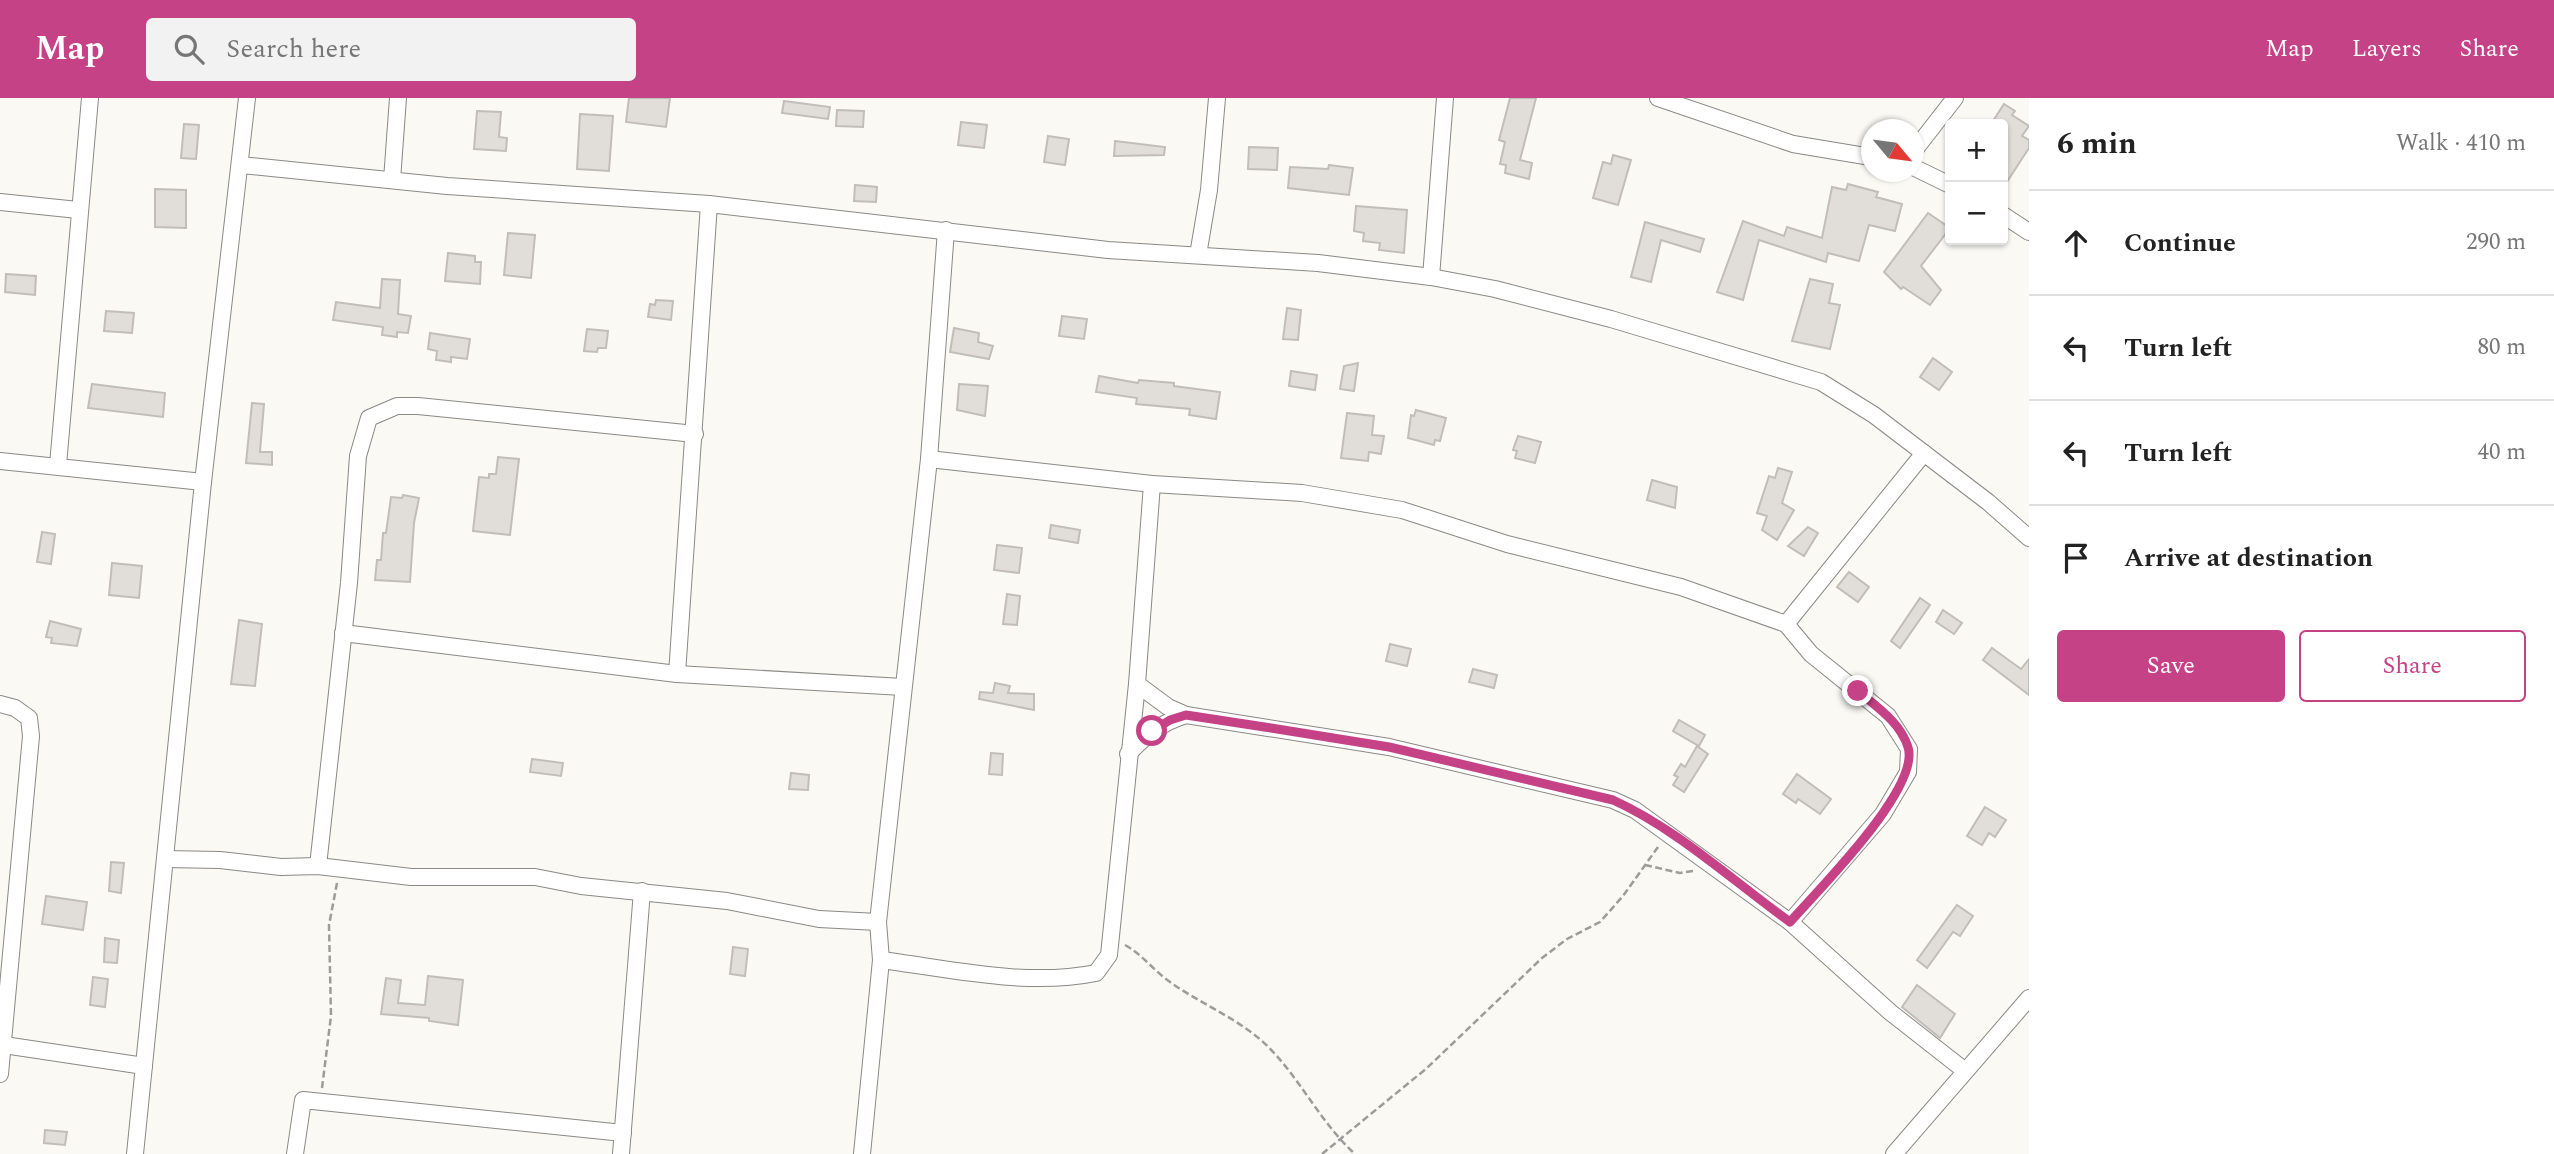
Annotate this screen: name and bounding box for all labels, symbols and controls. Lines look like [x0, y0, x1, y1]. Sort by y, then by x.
search box [146, 18, 636, 81]
text: Map [35, 24, 104, 74]
text: Search here [226, 29, 361, 69]
icon: search [170, 30, 208, 68]
text: Map [2265, 31, 2314, 67]
text: Layers [2352, 31, 2422, 67]
text: Share [2460, 31, 2519, 67]
north arrow [1861, 119, 1924, 182]
map controls [1945, 119, 2008, 245]
button: + [1945, 119, 2008, 182]
text: 6 min [2057, 121, 2137, 167]
text: Walk · 410 m [2396, 126, 2526, 161]
button: − [1945, 182, 2008, 245]
text: Continue [2124, 223, 2236, 263]
icon: ahead [2057, 224, 2095, 262]
text: 290 m [2466, 225, 2526, 260]
text: Turn left [2124, 328, 2232, 368]
icon: left [2057, 329, 2095, 367]
text: 80 m [2477, 330, 2526, 365]
text: Turn left [2124, 433, 2232, 473]
icon: left [2057, 434, 2095, 472]
text: 40 m [2477, 435, 2526, 470]
text: Arrive at destination [2124, 538, 2373, 578]
icon: arrive [2057, 539, 2095, 577]
button: Save [2057, 630, 2285, 702]
button: Share [2299, 630, 2526, 702]
route end [1842, 675, 1873, 706]
route start [1136, 715, 1167, 746]

